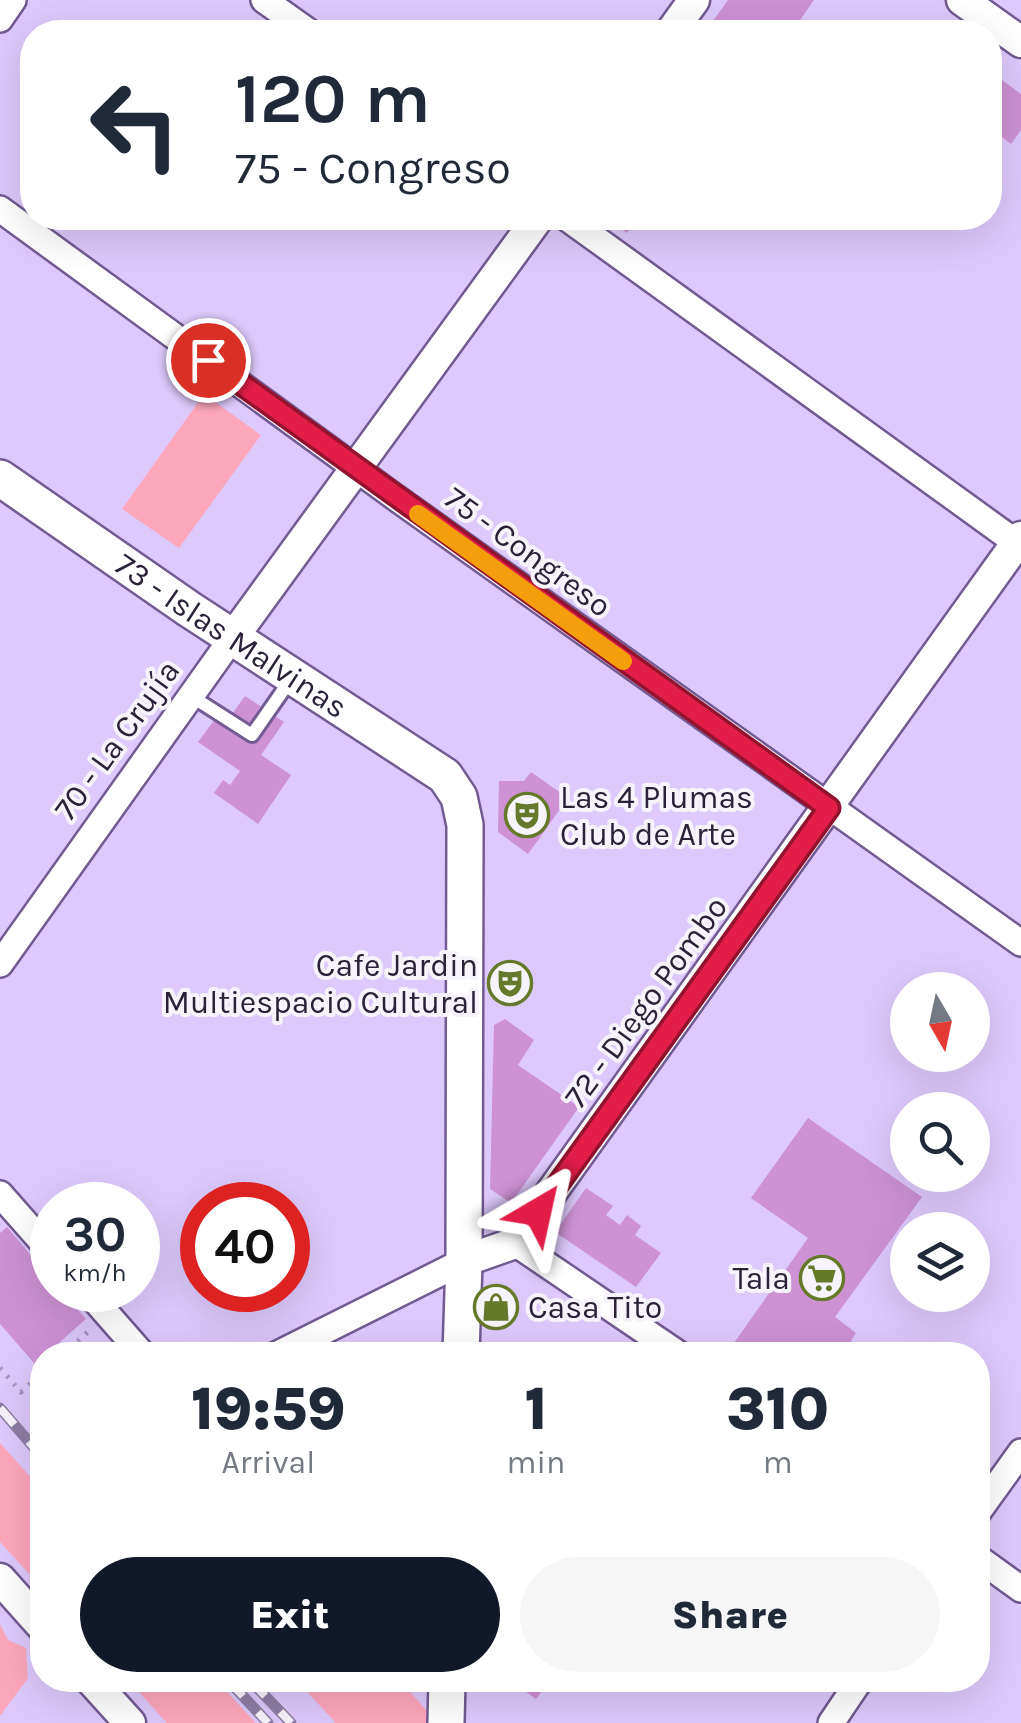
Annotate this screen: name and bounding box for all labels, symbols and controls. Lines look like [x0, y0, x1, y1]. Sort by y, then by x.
text: 120 m [235, 58, 431, 140]
icon: left [70, 60, 200, 190]
text: 75 - Congreso [235, 142, 511, 194]
pin [166, 318, 251, 403]
icon: arrive [181, 333, 236, 388]
street label: 75 - Congreso [438, 479, 618, 625]
street label: 73 - Islas Malvinas [109, 545, 354, 726]
street label: 70 - La Crujía [47, 653, 187, 827]
place label: Las 4 Plumas Club de Arte [560, 779, 753, 853]
theatre icon: Las 4 Plumas Club de Arte [504, 792, 550, 838]
street label: 72 - Diego Pombo [557, 889, 735, 1115]
place label: Cafe Jardin Multiespacio Cultural [163, 947, 478, 1021]
theatre icon: Cafe Jardin Multiespacio Cultural [487, 960, 533, 1006]
north arrow [890, 972, 990, 1072]
map controls [890, 972, 990, 1312]
button: search [890, 1092, 990, 1192]
position arrow [486, 1160, 590, 1264]
speed limit sign: 40 [180, 1182, 310, 1312]
text: 30 [64, 1205, 126, 1264]
button: layers [890, 1212, 990, 1312]
supermarket icon: Tala [799, 1255, 845, 1301]
text: km/h [63, 1258, 127, 1287]
place label: Tala [733, 1260, 790, 1297]
shop icon: Casa Tito [473, 1284, 519, 1330]
place label: Casa Tito [528, 1289, 662, 1326]
text: 19:59 [191, 1374, 346, 1444]
text: 1 [524, 1374, 547, 1444]
text: 310 [726, 1374, 829, 1444]
text: Arrival [221, 1444, 315, 1481]
text: min [507, 1444, 565, 1481]
text: m [763, 1444, 793, 1481]
button: Exit [80, 1557, 500, 1672]
button: Share [520, 1557, 940, 1672]

